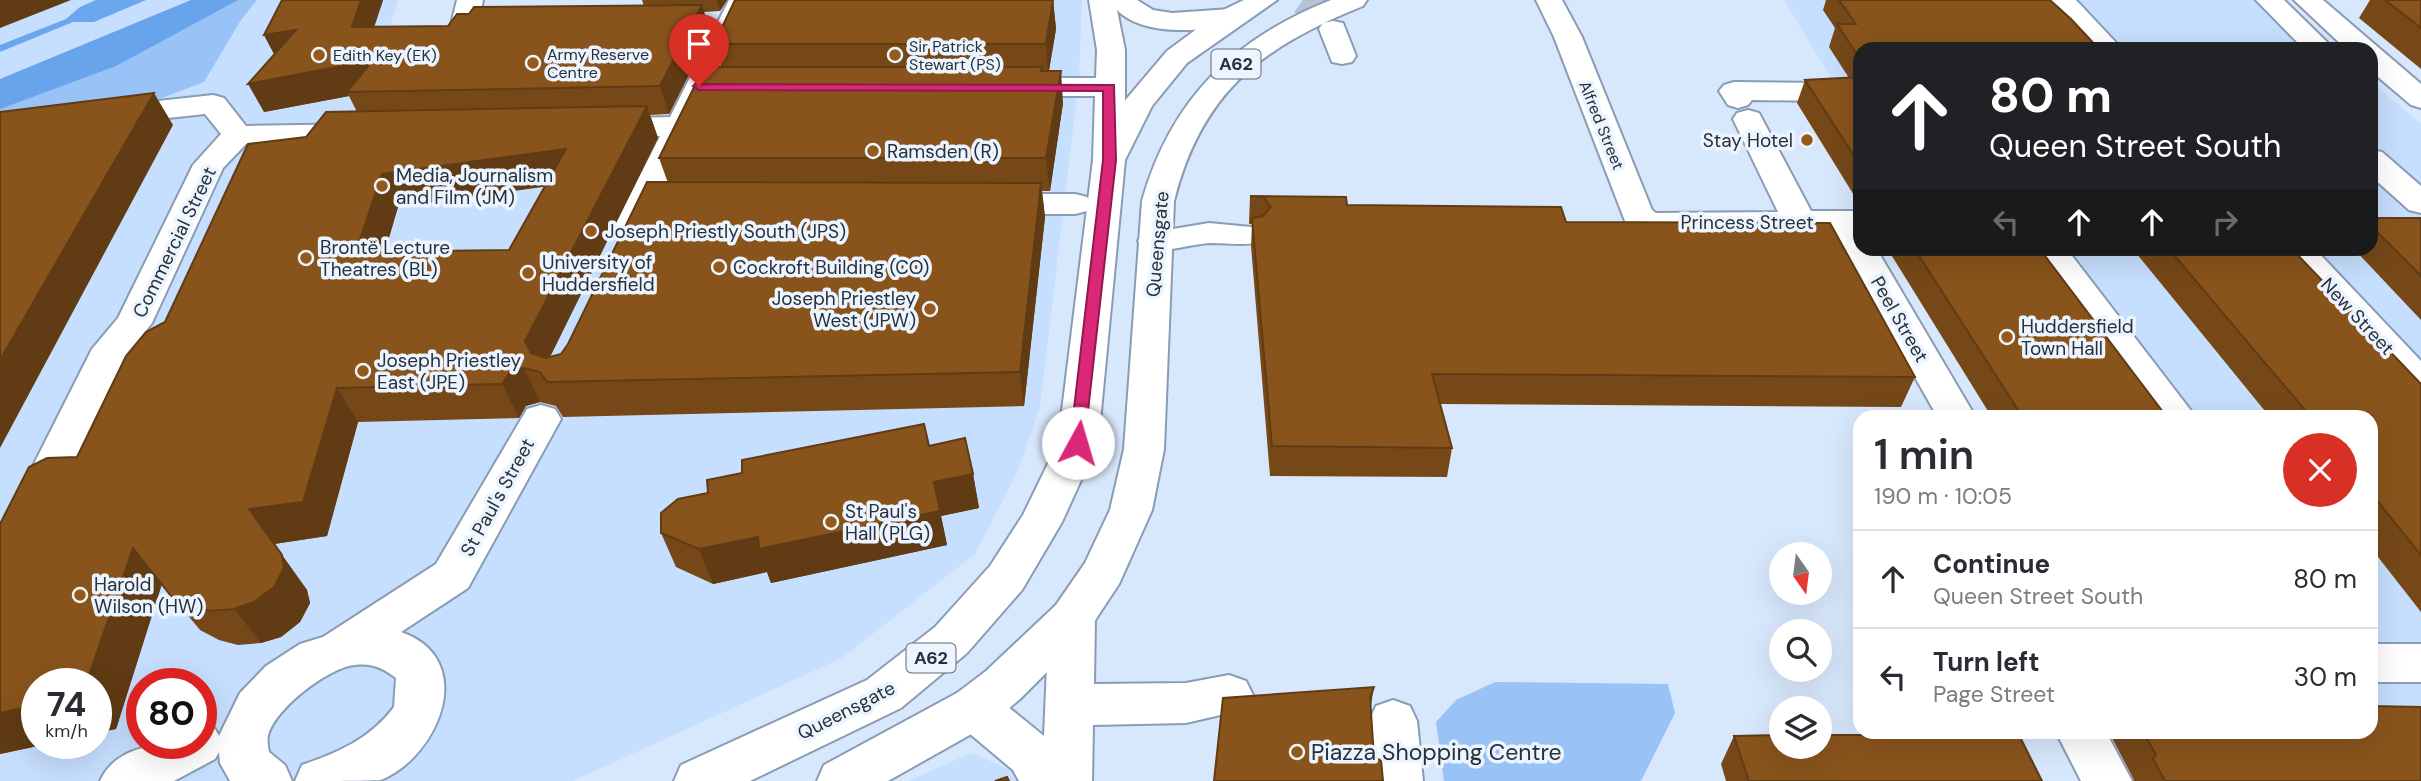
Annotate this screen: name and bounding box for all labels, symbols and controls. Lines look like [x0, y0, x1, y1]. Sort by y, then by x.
pin [669, 14, 729, 86]
icon: arrive [680, 25, 718, 63]
place label: Sir Patrick Stewart (PS) [909, 36, 1001, 75]
place label: Army Reserve Centre [547, 44, 649, 83]
place label: Edith Key (EK) [333, 45, 437, 66]
marker: Edith Key (EK) [311, 47, 327, 63]
marker: Sir Patrick Stewart (PS) [887, 47, 903, 63]
road number: A62 [1212, 50, 1260, 78]
marker: Army Reserve Centre [525, 55, 541, 71]
text: 80 m [1989, 63, 2112, 127]
icon: ahead [1874, 70, 1965, 161]
street label: Alfred Street [1574, 78, 1629, 173]
text: Queen Street South [1989, 125, 2281, 167]
place label: Stay Hotel [1703, 128, 1793, 153]
marker: Stay Hotel [1799, 132, 1815, 148]
place label: Ramsden (R) [887, 139, 999, 164]
marker: Ramsden (R) [865, 143, 881, 159]
street label: Commercial Street [127, 163, 222, 322]
place label: Media, Journalism and Film (JM) [396, 163, 553, 210]
marker: Media, Journalism and Film (JM) [374, 178, 390, 194]
street label: Queensgate [1140, 190, 1175, 298]
icon: left [1987, 203, 2025, 241]
icon: ahead [2060, 203, 2098, 241]
icon: ahead [2133, 203, 2171, 241]
icon: right [2206, 203, 2244, 241]
street label: Princess Street [1680, 210, 1814, 235]
place label: Joseph Priestly South (JPS) [605, 219, 846, 244]
marker: Joseph Priestly South (JPS) [583, 223, 599, 239]
place label: Brontë Lecture Theatres (BL) [320, 235, 450, 282]
marker: Brontë Lecture Theatres (BL) [298, 250, 314, 266]
place label: University of Huddersfield [542, 250, 655, 297]
place label: Cockroft Building (CO) [733, 255, 929, 280]
marker: Cockroft Building (CO) [711, 259, 727, 275]
marker: University of Huddersfield [520, 265, 536, 281]
street label: Peel Street [1865, 272, 1934, 367]
street label: New Street [2315, 272, 2400, 360]
place label: Joseph Priestley West (JPW) [772, 286, 916, 333]
marker: Joseph Priestley West (JPW) [922, 301, 938, 317]
place label: Huddersfield Town Hall [2021, 314, 2134, 361]
marker: Huddersfield Town Hall [1999, 329, 2015, 345]
place label: Joseph Priestley East (JPE) [377, 348, 522, 395]
marker: Joseph Priestley East (JPE) [355, 363, 371, 379]
position arrow [1041, 406, 1115, 480]
text: 1 min [1874, 427, 1974, 482]
button: close [2283, 433, 2357, 507]
street label: St Paul's Street [455, 434, 540, 561]
text: 190 m · 10:05 [1874, 481, 2012, 511]
place label: St Paul's Hall (PLG) [845, 499, 930, 546]
marker: St Paul's Hall (PLG) [823, 514, 839, 530]
north arrow [1769, 542, 1832, 606]
map controls [1769, 542, 1832, 759]
text: Continue [1933, 547, 2050, 581]
icon: ahead [1874, 560, 1912, 598]
text: 80 m [2293, 562, 2357, 596]
place label: Harold Wilson (HW) [94, 572, 203, 619]
text: Queen Street South [1933, 581, 2143, 611]
marker: Harold Wilson (HW) [72, 587, 88, 603]
button: search [1769, 619, 1832, 682]
road number: A62 [906, 644, 956, 672]
text: Turn left [1933, 645, 2040, 679]
icon: left [1874, 658, 1912, 696]
text: 30 m [2294, 660, 2357, 694]
speed limit sign: 80 [126, 668, 217, 759]
street label: Queensgate [793, 675, 899, 746]
text: Page Street [1933, 679, 2055, 709]
text: 74 [47, 681, 86, 727]
button: layers [1769, 696, 1832, 759]
text: km/h [45, 719, 88, 743]
place label: Piazza Shopping Centre [1311, 737, 1562, 767]
marker: Piazza Shopping Centre [1289, 744, 1305, 760]

